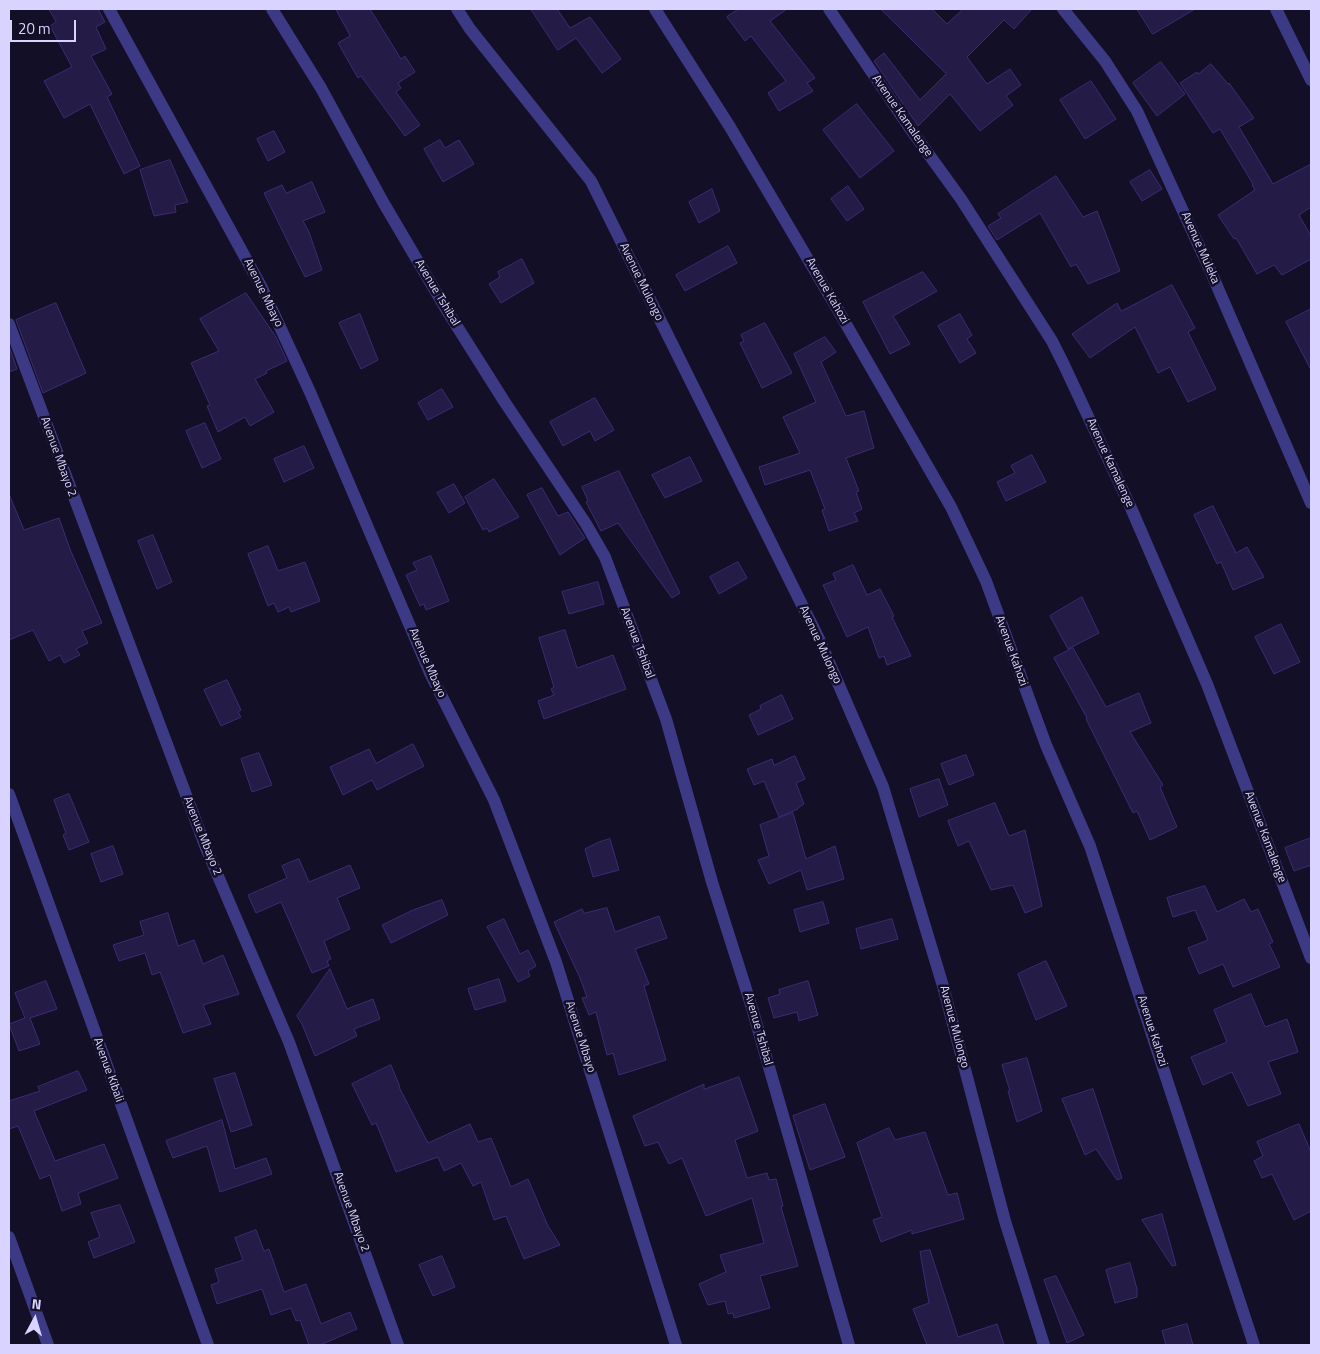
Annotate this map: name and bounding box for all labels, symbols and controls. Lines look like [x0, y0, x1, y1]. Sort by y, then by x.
scale bar [12, 10, 79, 42]
text: 20 m [18, 17, 51, 40]
street label: Avenue Kamalenge [868, 72, 936, 160]
street label: Avenue Muleka [1178, 210, 1222, 286]
street label: Avenue Mulongo [616, 241, 666, 323]
street label: Avenue Kahozi [802, 255, 852, 327]
street label: Avenue Mbayo [240, 256, 286, 330]
street label: Avenue Tshibal [411, 257, 463, 329]
street label: Avenue Mbayo 2 [37, 415, 79, 499]
street label: Avenue Kamalenge [1083, 416, 1137, 510]
street label: Avenue Mulongo [796, 604, 844, 686]
street label: Avenue Tshibal [617, 605, 657, 681]
street label: Avenue Kahozi [992, 614, 1030, 688]
street label: Avenue Mbayo [405, 626, 449, 700]
street label: Avenue Kamalenge [1241, 789, 1289, 885]
street label: Avenue Mbayo 2 [180, 794, 224, 878]
street label: Avenue Mulongo [936, 984, 972, 1070]
street label: Avenue Tshibal [741, 991, 775, 1067]
street label: Avenue Kahozi [1134, 994, 1170, 1068]
street label: Avenue Mbayo [562, 999, 598, 1075]
street label: Avenue Kibali [90, 1036, 126, 1104]
street label: Avenue Mbayo 2 [330, 1170, 372, 1254]
text: N [31, 1293, 43, 1315]
north arrow [10, 1294, 60, 1344]

